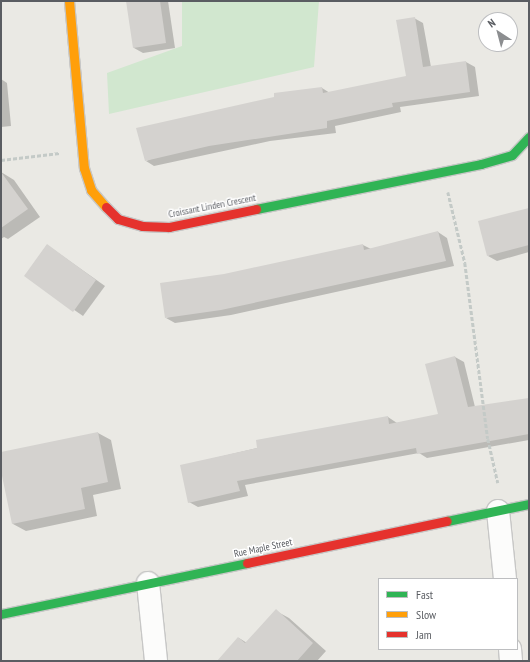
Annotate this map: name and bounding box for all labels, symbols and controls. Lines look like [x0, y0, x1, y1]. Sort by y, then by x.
north arrow [478, 12, 518, 52]
text: N [485, 16, 498, 31]
street label: Croissant Linden Crescent [167, 192, 257, 220]
street label: Rue Maple Street [233, 536, 293, 560]
legend [378, 578, 518, 650]
text: Fast [416, 587, 433, 602]
text: Slow [416, 607, 436, 622]
text: Jam [416, 627, 432, 642]

